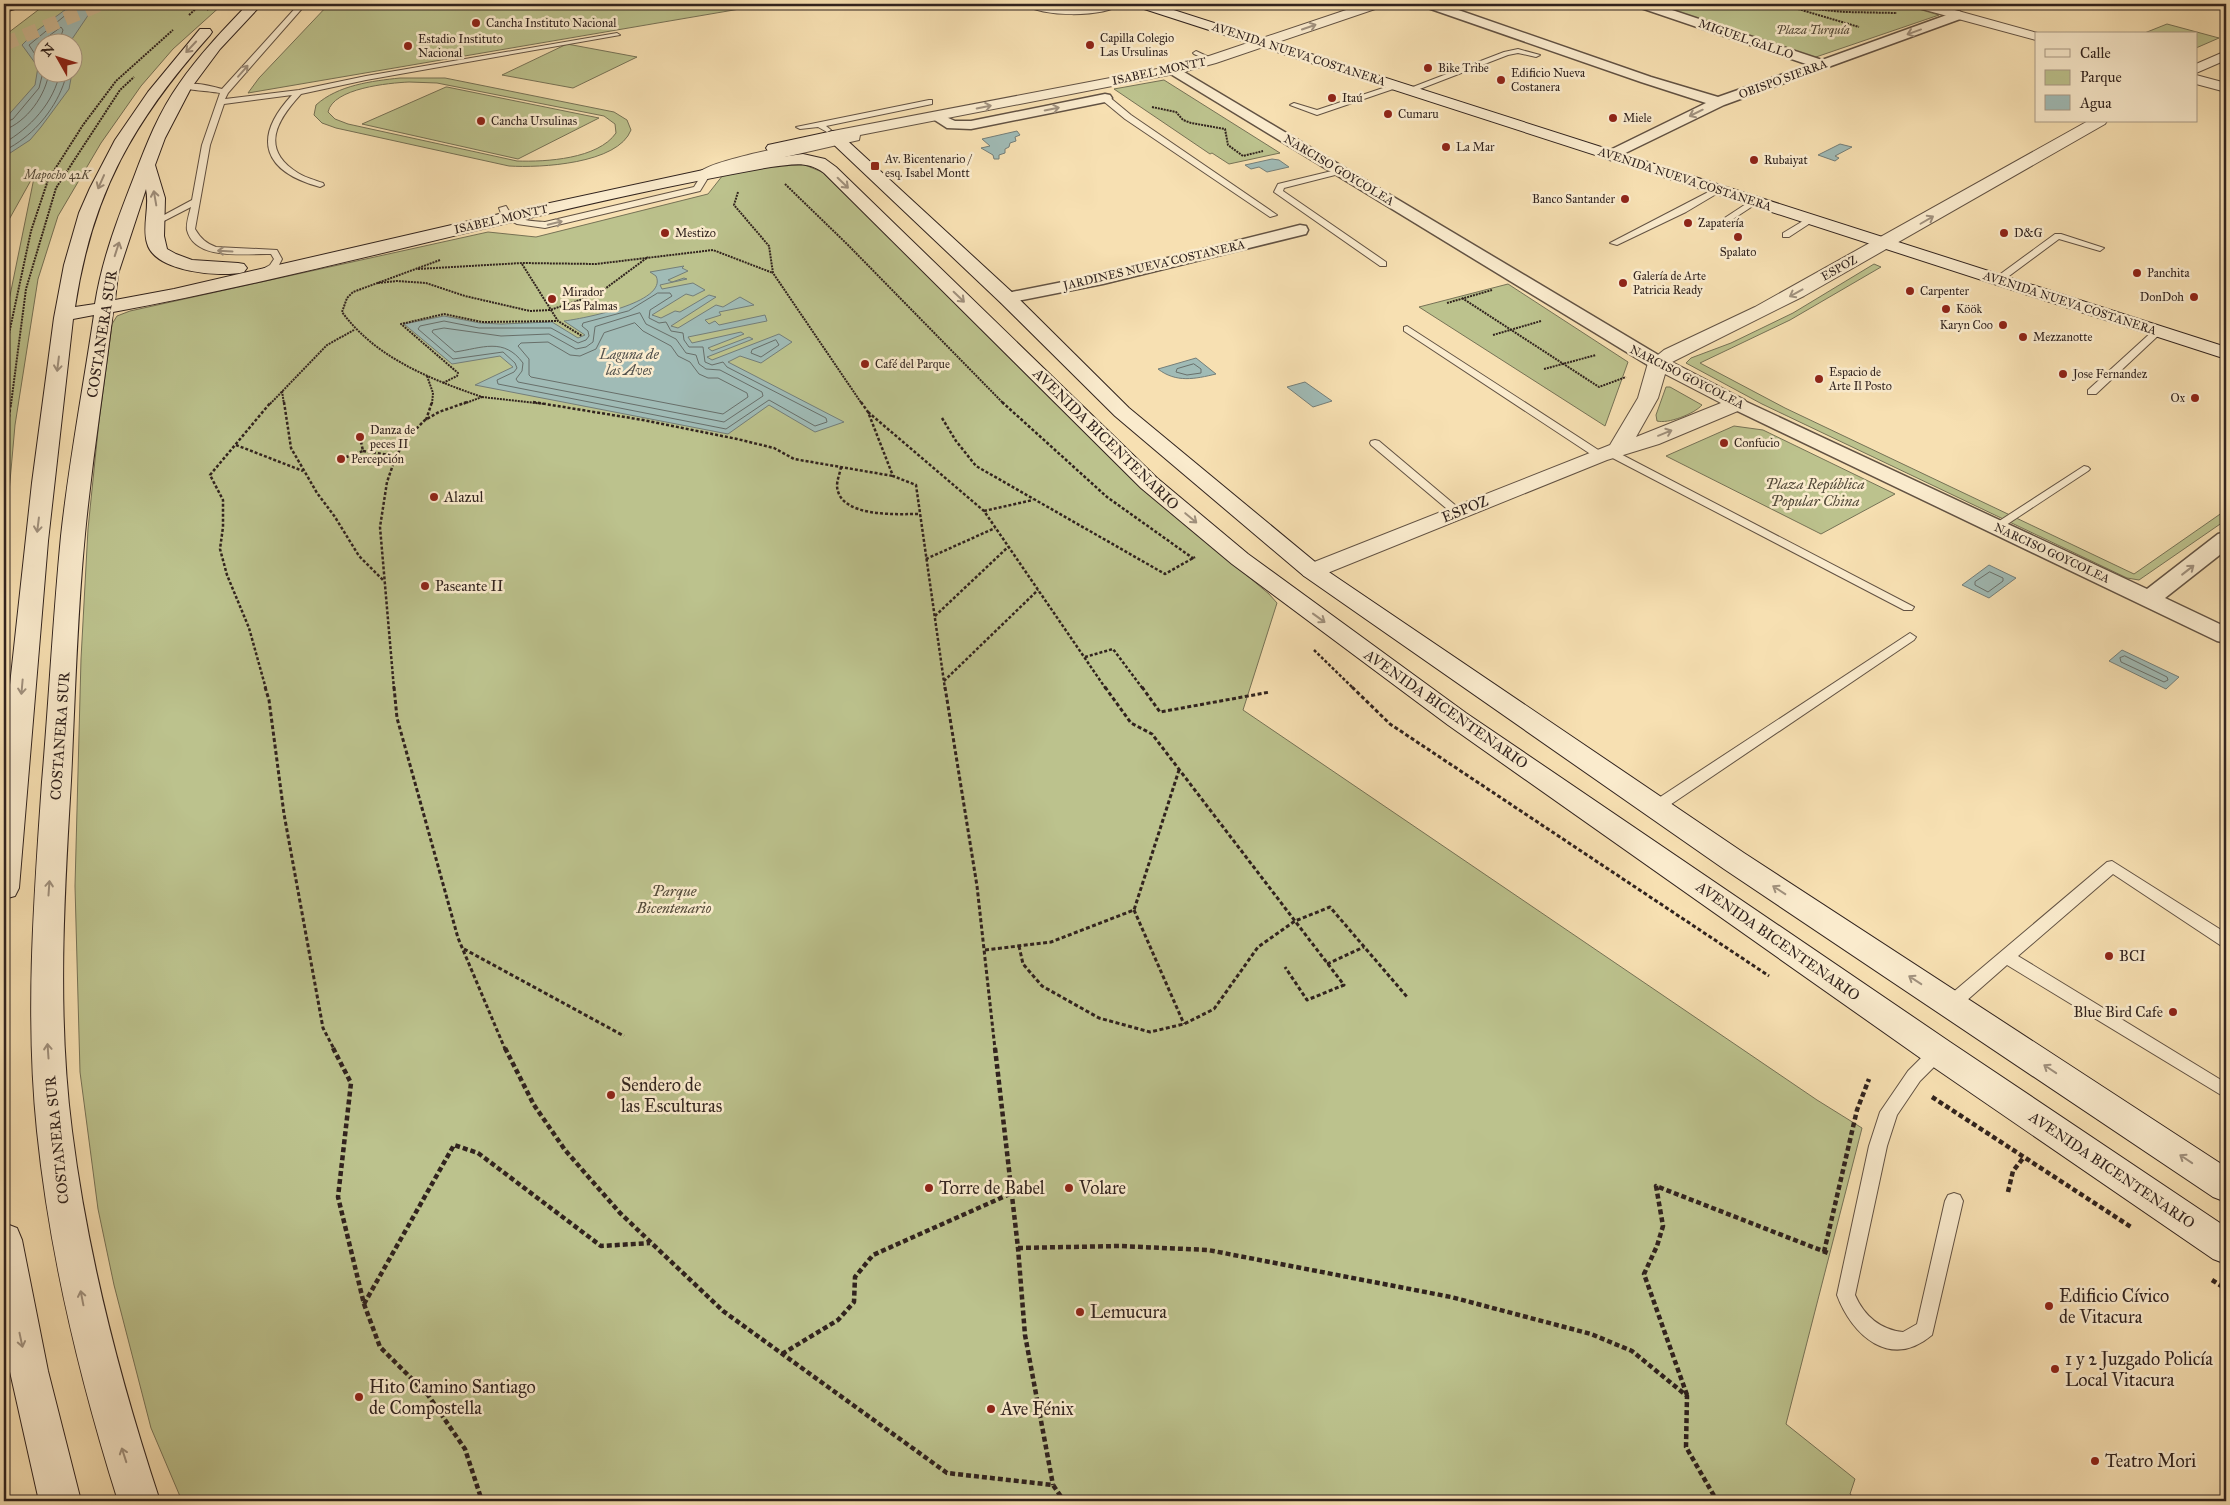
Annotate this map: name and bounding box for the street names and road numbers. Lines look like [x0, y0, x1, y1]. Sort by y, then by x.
street label: MIGUEL GALLO [1697, 16, 1795, 62]
street label: AVENIDA NUEVA COSTANERA [1210, 19, 1387, 89]
street label: ISABEL MONTT [1111, 54, 1207, 88]
street label: OBISPO SIERRA [1737, 56, 1829, 102]
street label: NARCISO GOYCOLEA [1281, 132, 1397, 208]
street label: AVENIDA NUEVA COSTANERA [1596, 144, 1773, 214]
street label: ISABEL MONTT [453, 201, 549, 237]
street label: JARDINES NUEVA COSTANERA [1060, 237, 1246, 294]
street label: ESPOZ [1819, 252, 1860, 284]
street label: AVENIDA NUEVA COSTANERA [1981, 268, 2158, 338]
street label: COSTANERA SUR [83, 269, 121, 399]
street label: NARCISO GOYCOLEA [1628, 342, 1746, 412]
street label: AVENIDA BICENTENARIO [1029, 364, 1183, 514]
street label: ESPOZ [1439, 492, 1491, 526]
street label: NARCISO GOYCOLEA [1992, 520, 2112, 586]
street label: AVENIDA BICENTENARIO [1360, 645, 1531, 773]
street label: COSTANERA SUR [47, 671, 74, 801]
street label: AVENIDA BICENTENARIO [1692, 877, 1863, 1005]
street label: COSTANERA SUR [41, 1075, 73, 1205]
street label: AVENIDA BICENTENARIO [2025, 1107, 2198, 1232]

